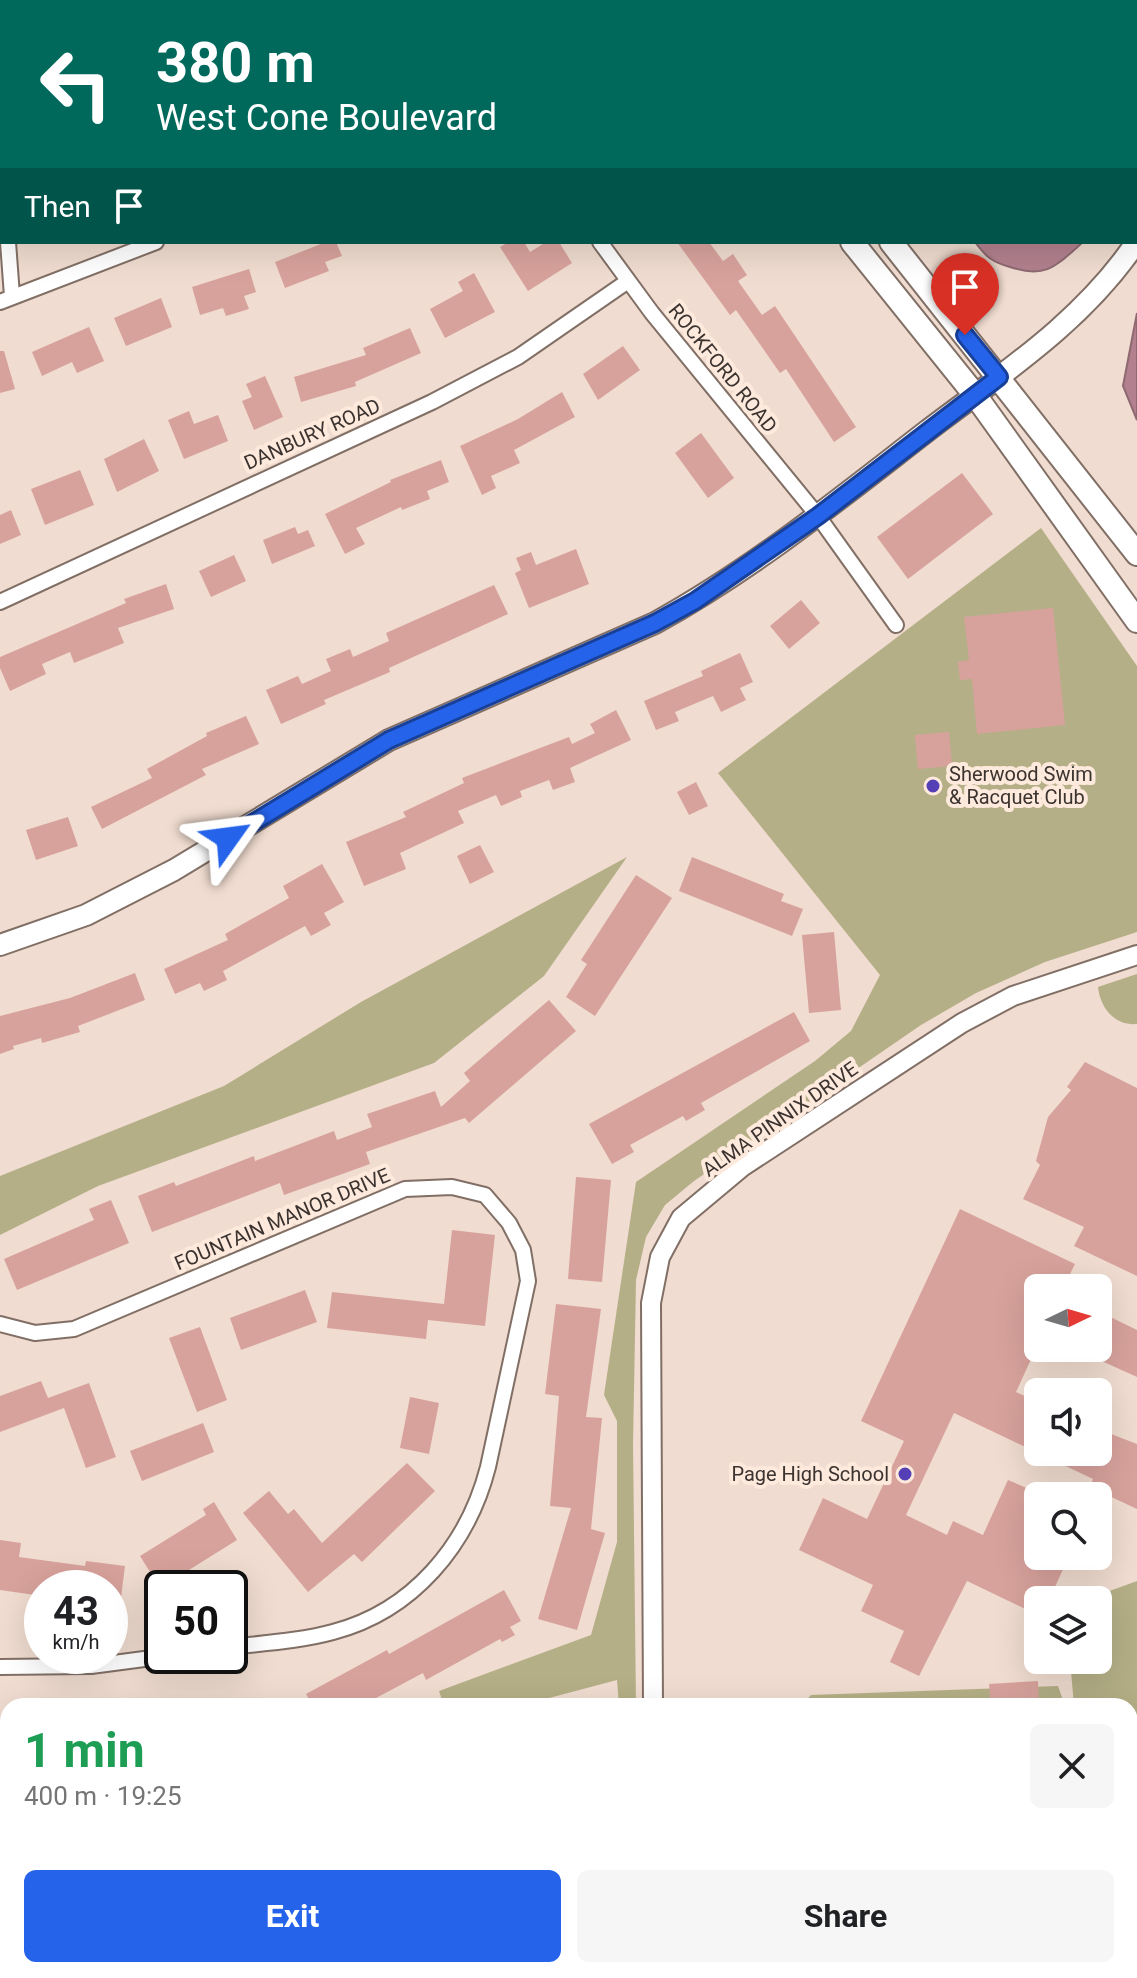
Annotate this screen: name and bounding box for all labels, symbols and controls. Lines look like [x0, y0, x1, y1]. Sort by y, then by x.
text: 380 m [156, 30, 315, 96]
icon: left [24, 32, 128, 136]
text: West Cone Boulevard [156, 97, 497, 139]
icon: arrive [107, 184, 151, 228]
text: Then [24, 189, 91, 224]
pin [931, 253, 999, 335]
icon: arrive [943, 265, 987, 309]
street label: ROCKFORD ROAD [664, 299, 782, 437]
street label: DANBURY ROAD [240, 393, 384, 475]
place label: Sherwood Swim & Racquet Club [949, 762, 1093, 809]
marker: Sherwood Swim & Racquet Club [924, 777, 942, 795]
position arrow [186, 796, 270, 880]
street label: ALMA PINNIX DRIVE [698, 1056, 862, 1182]
street label: FOUNTAIN MANOR DRIVE [171, 1163, 393, 1275]
north arrow [1024, 1274, 1112, 1362]
map controls [1024, 1274, 1112, 1674]
button: sound [1024, 1378, 1112, 1466]
place label: Page High School [731, 1462, 889, 1486]
marker: Page High School [896, 1465, 914, 1483]
button: search [1024, 1482, 1112, 1570]
speed limit sign: 50 [144, 1570, 248, 1674]
button: layers [1024, 1586, 1112, 1674]
text: 43 [53, 1588, 99, 1635]
text: km/h [53, 1630, 99, 1654]
text: 1 min [24, 1722, 145, 1779]
button: close [1030, 1724, 1114, 1808]
text: 400 m · 19:25 [24, 1781, 182, 1811]
button: Exit [24, 1870, 561, 1962]
button: Share [577, 1870, 1114, 1962]

